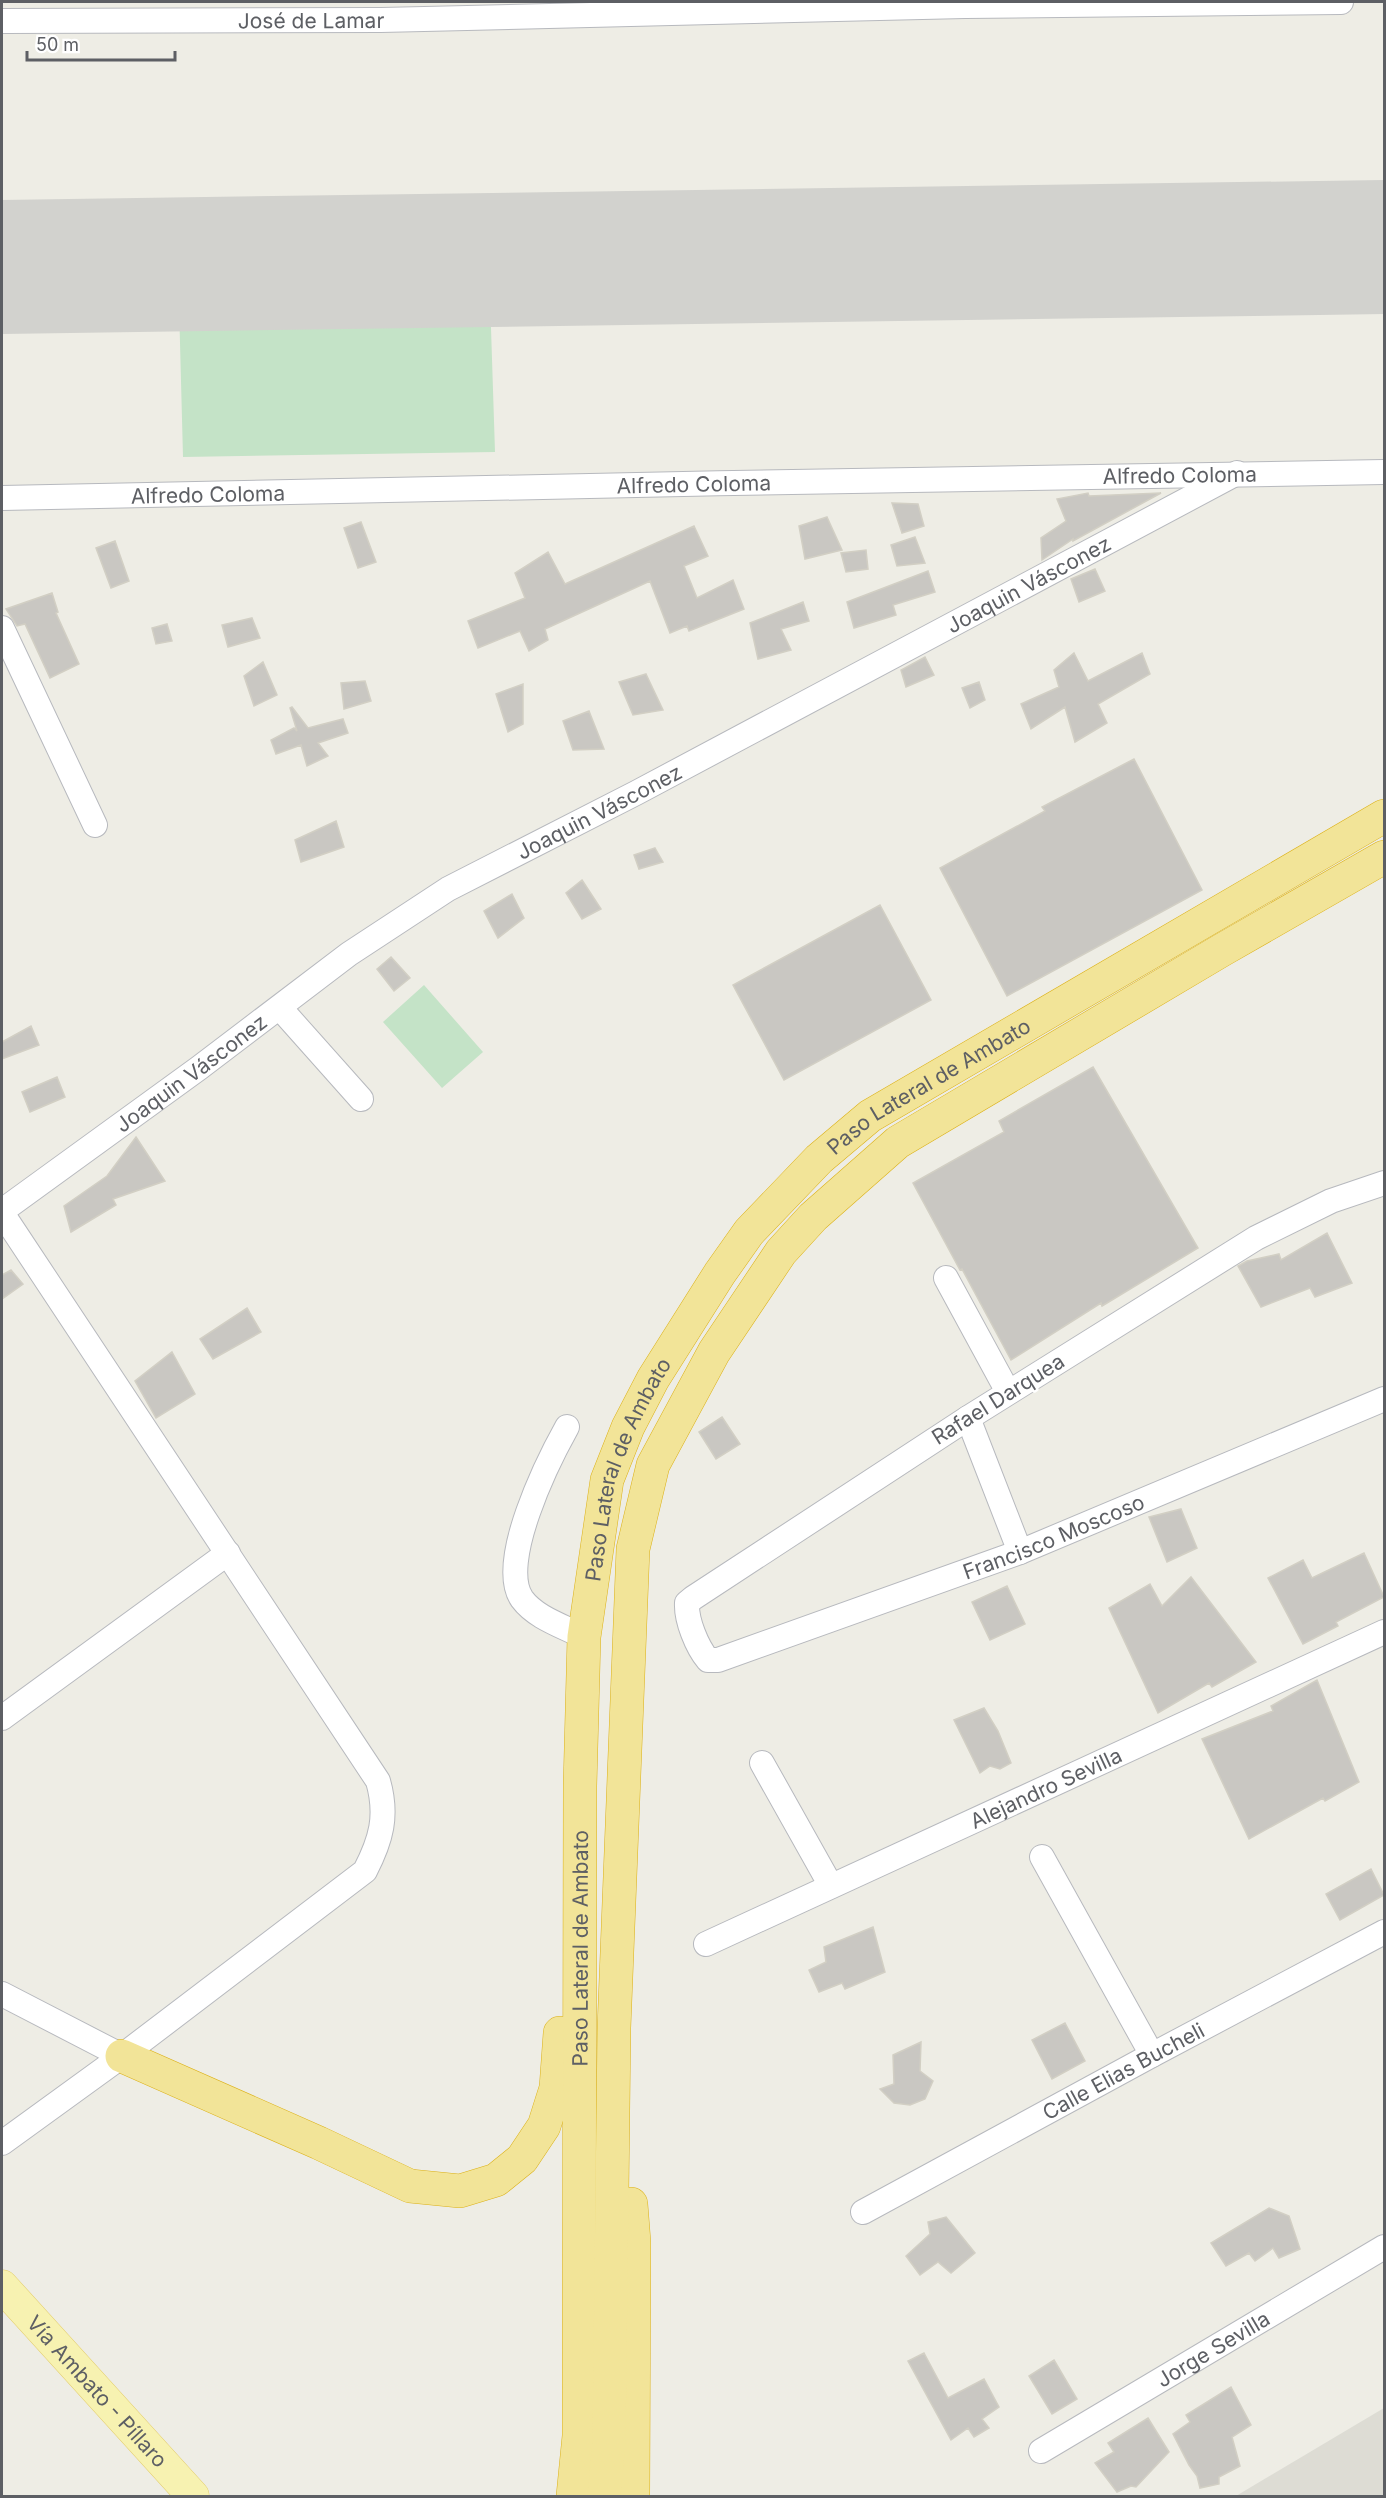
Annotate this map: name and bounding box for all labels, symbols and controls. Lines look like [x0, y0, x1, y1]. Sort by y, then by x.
street label: José de Lamar [238, 7, 384, 33]
scale bar [27, 24, 176, 62]
text: 50 m [36, 34, 79, 55]
street label: Alfredo Coloma [1102, 461, 1257, 488]
street label: Alfredo Coloma [616, 470, 771, 498]
street label: Alfredo Coloma [131, 480, 285, 508]
street label: Joaquin Vásconez [942, 530, 1115, 638]
street label: Joaquin Vásconez [512, 759, 686, 864]
street label: Joaquin Vásconez [110, 1009, 272, 1137]
street label: Paso Lateral de Ambato [822, 1013, 1035, 1160]
street label: Rafael Darquea [927, 1348, 1069, 1450]
street label: Paso Lateral de Ambato [580, 1353, 676, 1583]
street label: Francisco Moscoso [959, 1489, 1148, 1584]
street label: Alejandro Sevilla [966, 1742, 1126, 1833]
street label: Paso Lateral de Ambato [567, 1830, 592, 2066]
street label: Calle Elias Bucheli [1038, 2017, 1208, 2125]
street label: Jorge Sevilla [1152, 2305, 1274, 2392]
street label: Vía Ambato - Píllaro [22, 2310, 173, 2472]

